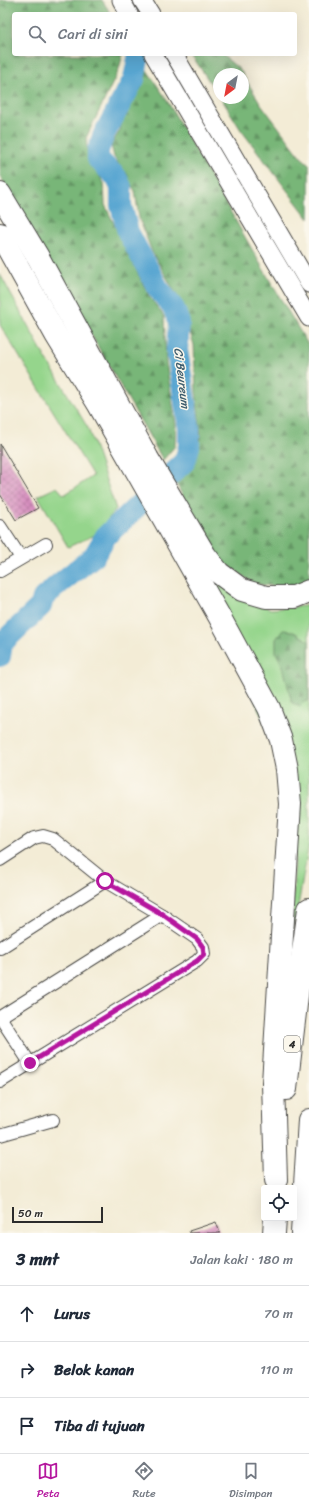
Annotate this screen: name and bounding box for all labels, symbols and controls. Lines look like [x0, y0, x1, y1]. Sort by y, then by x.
search box [12, 12, 297, 56]
text: Cari di sini [58, 21, 128, 47]
icon: search [26, 23, 48, 45]
north arrow [213, 68, 249, 104]
water label: Ci Beureum [167, 346, 197, 410]
route start [96, 872, 114, 890]
road number: 4 [284, 1036, 300, 1052]
route end [21, 1054, 39, 1072]
map controls [261, 1185, 297, 1221]
button: locate [261, 1185, 297, 1221]
text: 50 m [18, 1204, 43, 1223]
scale bar [12, 1205, 103, 1224]
text: 3 mnt [16, 1244, 59, 1274]
text: Jalan kaki · 180 m [191, 1248, 293, 1271]
text: Lurus [54, 1301, 90, 1327]
text: 70 m [264, 1302, 293, 1325]
icon: ahead [16, 1303, 38, 1325]
text: Belok kanan [54, 1357, 134, 1383]
text: 110 m [260, 1358, 293, 1381]
icon: right [16, 1359, 38, 1381]
text: Tiba di tujuan [54, 1413, 145, 1439]
icon: arrive [16, 1415, 38, 1437]
tab: Peta [37, 1460, 59, 1503]
tab: Rute [133, 1460, 156, 1503]
tab: Disimpan [229, 1460, 272, 1503]

